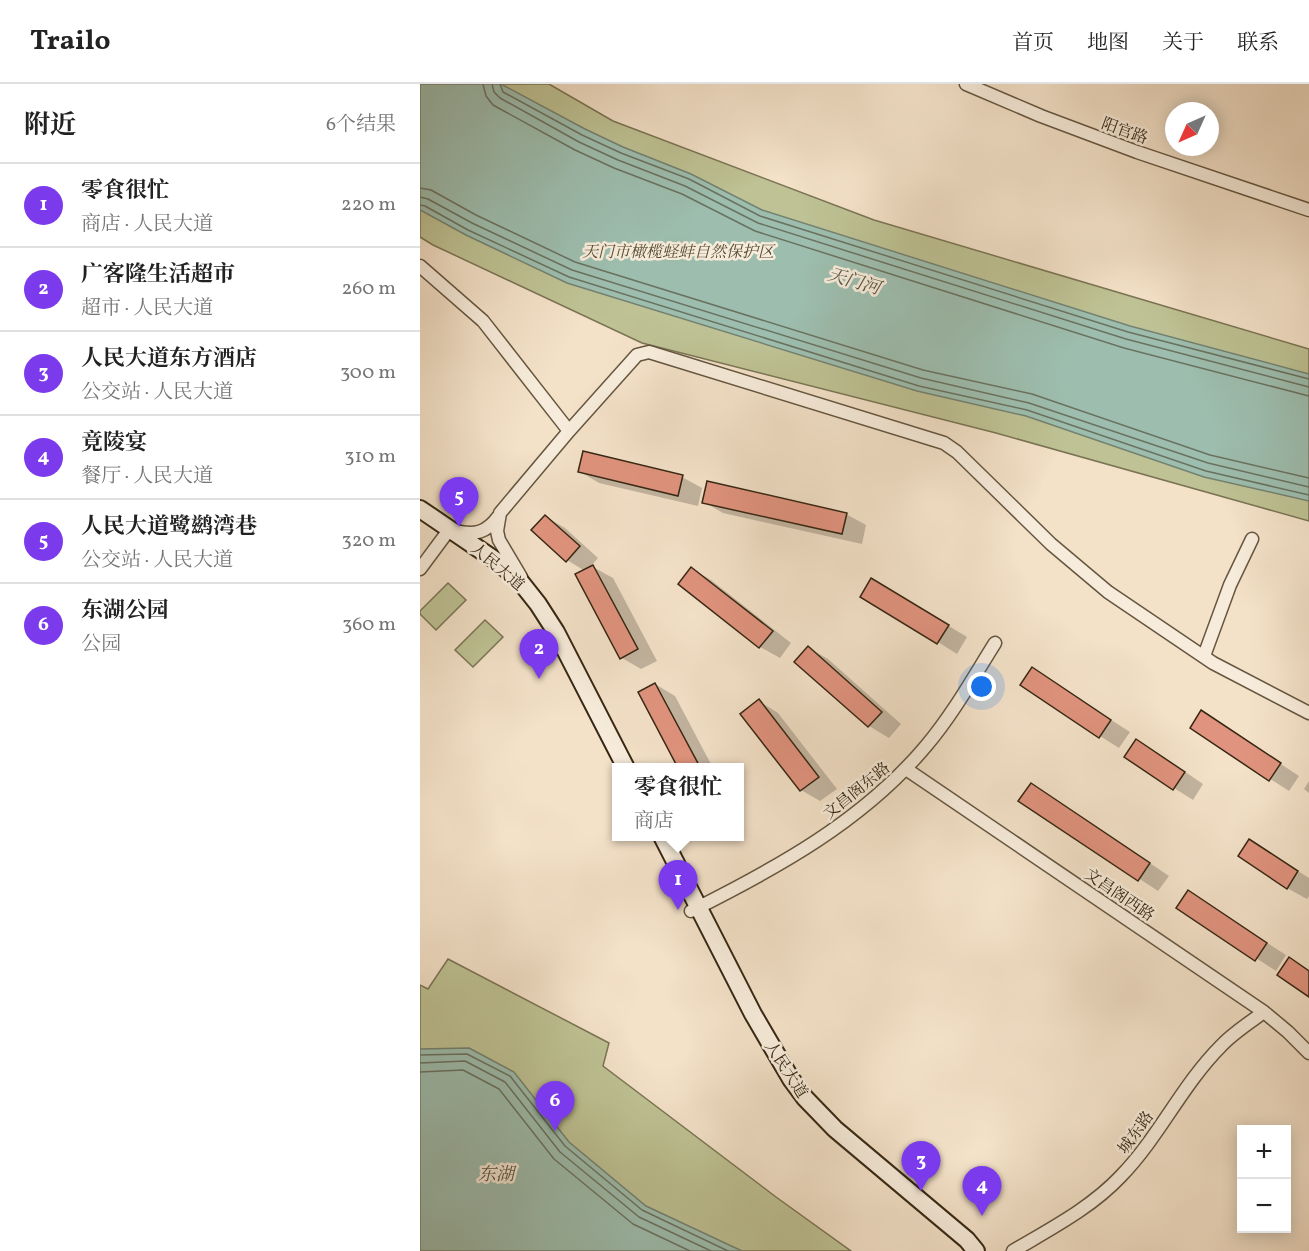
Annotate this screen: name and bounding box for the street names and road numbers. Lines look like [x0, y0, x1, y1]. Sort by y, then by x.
street label: 阳官路 [1098, 113, 1151, 150]
street label: 人民大道 [465, 539, 528, 597]
street label: 文昌阁东路 [819, 758, 895, 825]
street label: 文昌阁西路 [1080, 864, 1158, 927]
street label: 人民大道 [759, 1037, 812, 1103]
street label: 城东路 [1114, 1107, 1160, 1159]

